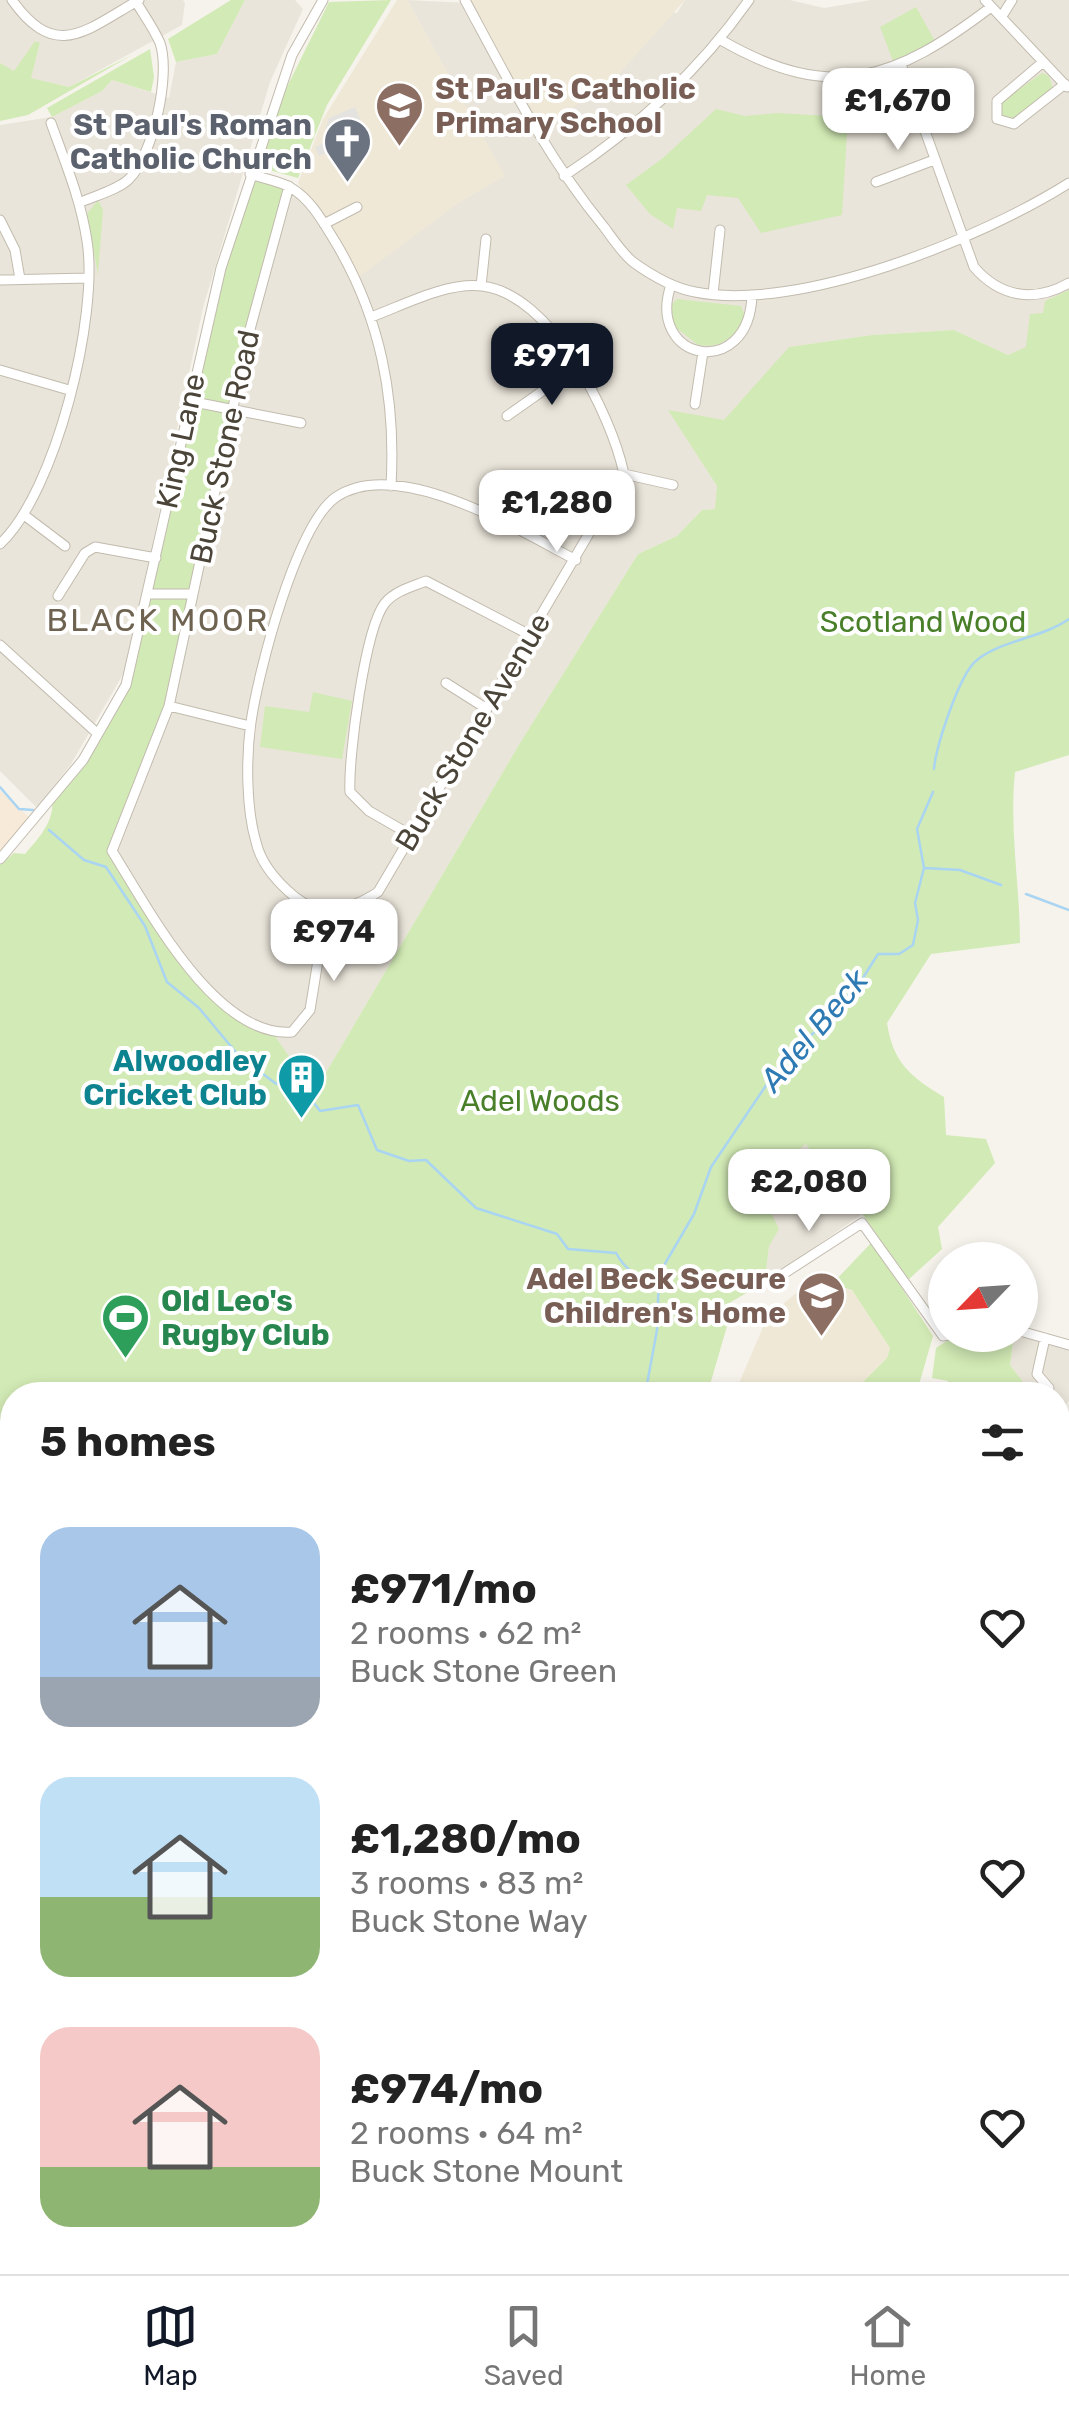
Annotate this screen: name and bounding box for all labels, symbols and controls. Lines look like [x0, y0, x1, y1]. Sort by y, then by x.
pin: £1,670 [817, 68, 979, 153]
place label: St Paul's Catholic Primary School [435, 71, 696, 141]
school or university icon: St Paul's Catholic Primary School [374, 80, 426, 148]
text: £1,670 [844, 81, 952, 119]
place label: St Paul's Roman Catholic Church [70, 107, 312, 177]
church icon: St Paul's Roman Catholic Church [321, 116, 373, 184]
pin: £971 [493, 323, 611, 408]
street label: Buck Stone Road [183, 327, 267, 567]
text: £971 [513, 336, 591, 374]
street label: King Lane [149, 370, 213, 512]
pin: £1,280 [476, 470, 638, 555]
text: £1,280 [501, 483, 613, 521]
district label: BLACK MOOR [46, 601, 270, 639]
park label: Scotland Wood [820, 604, 1026, 640]
street label: Buck Stone Avenue [388, 606, 558, 858]
pin: £974 [275, 899, 393, 984]
text: £974 [293, 912, 375, 950]
water label: Adel Beck [751, 961, 876, 1100]
place label: Alwoodley Cricket Club [83, 1043, 267, 1113]
building icon: Alwoodley Cricket Club [276, 1052, 328, 1120]
park label: Adel Woods [460, 1083, 620, 1119]
pin: £2,080 [728, 1149, 890, 1234]
text: £2,080 [750, 1162, 868, 1200]
north arrow [928, 1242, 1038, 1352]
map controls [928, 1242, 1038, 1352]
place label: Adel Beck Secure Children's Home [527, 1261, 786, 1331]
school or university icon: Adel Beck Secure Children's Home [795, 1270, 847, 1338]
place label: Old Leo's Rugby Club [161, 1283, 330, 1353]
sports icon: Old Leo's Rugby Club [100, 1292, 152, 1360]
icon: filters [975, 1415, 1030, 1470]
text: 5 homes [40, 1417, 216, 1467]
text: £971/mo [350, 1564, 537, 1614]
icon: home [120, 1567, 240, 1687]
icon: heart [975, 1600, 1030, 1655]
text: 2 rooms · 62 m² [350, 1614, 582, 1652]
text: Buck Stone Green [350, 1652, 617, 1690]
text: £1,280/mo [350, 1814, 581, 1864]
icon: home [120, 1817, 240, 1937]
icon: heart [975, 1850, 1030, 1905]
text: 3 rooms · 83 m² [350, 1864, 583, 1902]
text: Buck Stone Way [350, 1902, 588, 1940]
text: £974/mo [350, 2064, 543, 2114]
icon: home [120, 2067, 240, 2187]
icon: heart [975, 2100, 1030, 2155]
text: 2 rooms · 64 m² [350, 2114, 583, 2152]
text: Buck Stone Mount [350, 2152, 623, 2190]
tab: Map [143, 2299, 198, 2392]
tab: Saved [484, 2299, 564, 2392]
tab: Home [849, 2299, 926, 2392]

